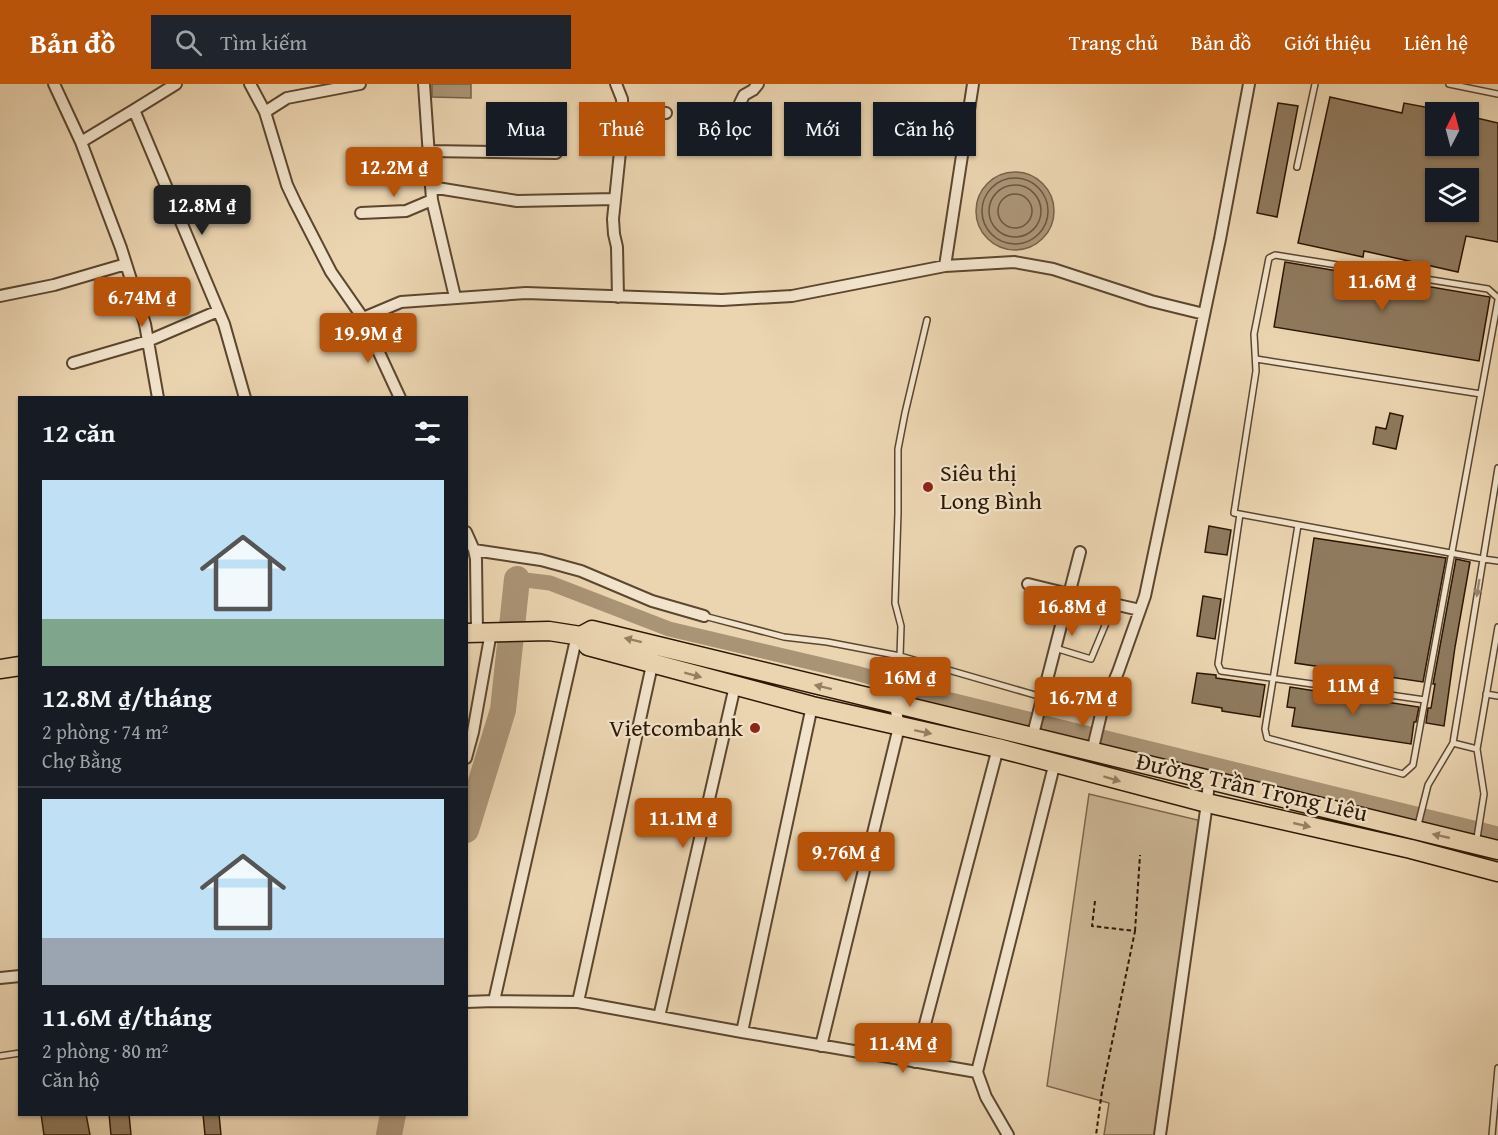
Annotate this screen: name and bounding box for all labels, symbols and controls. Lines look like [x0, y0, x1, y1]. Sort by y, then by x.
search box [151, 15, 571, 69]
text: Bản đồ [30, 22, 115, 63]
icon: search [172, 26, 205, 59]
text: Tìm kiếm [220, 26, 307, 58]
text: Trang chủ [1069, 27, 1158, 58]
text: Bản đồ [1191, 27, 1251, 58]
text: Giới thiệu [1284, 27, 1371, 58]
text: Liên hệ [1404, 27, 1468, 58]
chip: Mua [486, 102, 567, 156]
chip: Thuê [579, 102, 665, 156]
chip: Bộ lọc [677, 102, 772, 156]
chip: Mới [784, 102, 861, 156]
chip: Căn hộ [873, 102, 976, 156]
north arrow [1425, 102, 1479, 156]
map controls [1425, 102, 1479, 222]
pin: 12.2M ₫ [339, 147, 449, 198]
text: 12.2M ₫ [360, 152, 428, 181]
button: layers [1425, 168, 1479, 222]
pin: 12.8M ₫ [147, 185, 257, 236]
text: 12.8M ₫ [168, 190, 236, 219]
pin: 11.6M ₫ [1327, 261, 1437, 312]
text: 11.6M ₫ [1348, 266, 1416, 295]
pin: 6.74M ₫ [87, 277, 197, 328]
text: 6.74M ₫ [108, 282, 176, 311]
pin: 19.9M ₫ [313, 313, 423, 364]
text: 19.9M ₫ [334, 318, 402, 347]
text: 12 căn [42, 413, 115, 452]
icon: filters [411, 416, 444, 449]
place label: Siêu thị Long Bình [940, 455, 1042, 518]
marker: Siêu thị Long Bình [921, 480, 935, 494]
icon: home [189, 519, 297, 627]
one-way arrow [1473, 579, 1482, 598]
pin: 16.8M ₫ [1017, 586, 1127, 637]
text: 16.8M ₫ [1038, 591, 1106, 620]
one-way arrow [624, 635, 643, 645]
pin: 16M ₫ [868, 657, 952, 708]
text: 16M ₫ [884, 662, 936, 691]
pin: 11M ₫ [1311, 665, 1395, 716]
text: 11M ₫ [1327, 670, 1379, 699]
one-way arrow [684, 671, 702, 681]
pin: 16.7M ₫ [1028, 677, 1138, 728]
text: 12.8M ₫/tháng [42, 678, 211, 717]
one-way arrow [814, 681, 832, 691]
text: 16.7M ₫ [1049, 682, 1117, 711]
place label: Vietcombank [609, 710, 744, 745]
text: 2 phòng · 74 m² [42, 717, 168, 746]
marker: Vietcombank [748, 721, 762, 735]
one-way arrow [914, 728, 933, 737]
street label: Đường Trần Trọng Liêu [1133, 743, 1371, 830]
text: Chợ Bằng [42, 746, 122, 775]
one-way arrow [1103, 775, 1121, 784]
pin: 11.1M ₫ [628, 798, 738, 849]
text: 11.1M ₫ [649, 803, 717, 832]
one-way arrow [1293, 820, 1311, 830]
one-way arrow [1432, 830, 1450, 840]
pin: 9.76M ₫ [791, 832, 901, 883]
text: 9.76M ₫ [812, 837, 880, 866]
icon: home [189, 838, 297, 946]
text: 11.6M ₫/tháng [42, 997, 211, 1036]
pin: 11.4M ₫ [848, 1023, 958, 1074]
text: 11.4M ₫ [869, 1028, 937, 1057]
text: 2 phòng · 80 m² [42, 1036, 168, 1065]
text: Căn hộ [42, 1065, 99, 1094]

